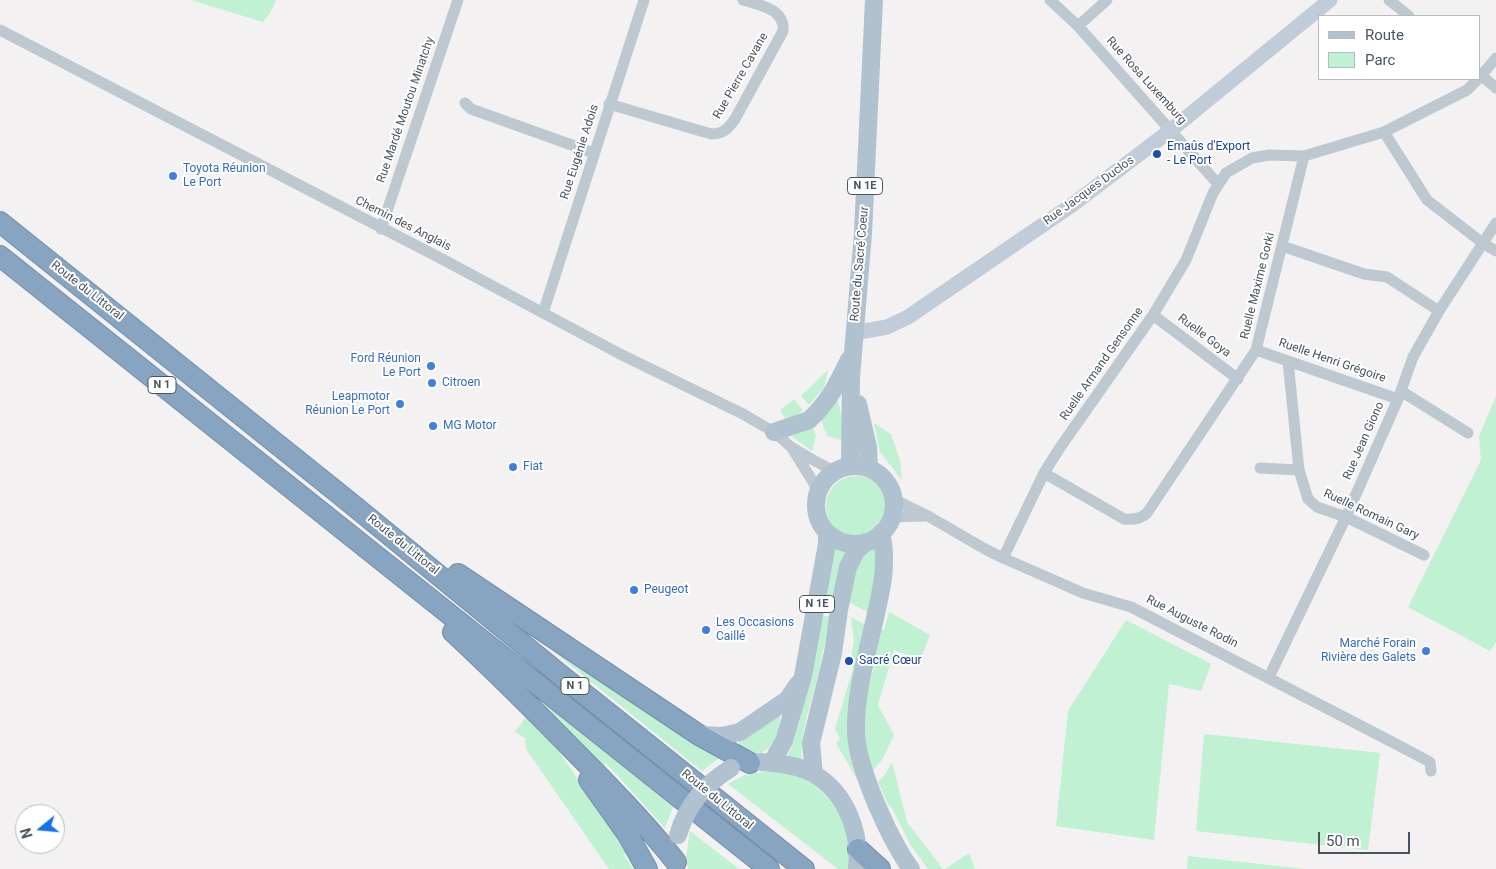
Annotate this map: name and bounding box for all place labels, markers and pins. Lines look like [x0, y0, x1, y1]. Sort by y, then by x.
place label: Emaûs d'Export - Le Port [1167, 140, 1250, 168]
marker: Emaûs d'Export - Le Port [1151, 148, 1163, 160]
place label: Toyota Réunion Le Port [183, 162, 266, 190]
marker: Toyota Réunion Le Port [167, 170, 179, 182]
place label: Ford Réunion Le Port [351, 352, 421, 380]
marker: Ford Réunion Le Port [425, 360, 437, 372]
place label: Citroen [442, 376, 480, 390]
marker: Citroen [426, 377, 438, 389]
place label: Leapmotor Réunion Le Port [305, 390, 390, 418]
marker: Leapmotor Réunion Le Port [394, 398, 406, 410]
place label: MG Motor [443, 419, 497, 433]
marker: MG Motor [427, 420, 439, 432]
place label: Fiat [523, 460, 543, 474]
marker: Fiat [507, 461, 519, 473]
place label: Peugeot [644, 583, 688, 597]
marker: Peugeot [628, 584, 640, 596]
place label: Les Occasions Caillé [716, 616, 794, 644]
marker: Les Occasions Caillé [700, 624, 712, 636]
place label: Marché Forain Rivière des Galets [1321, 637, 1416, 665]
marker: Marché Forain Rivière des Galets [1420, 645, 1432, 657]
place label: Sacré Cœur [859, 654, 922, 668]
marker: Sacré Cœur [843, 655, 855, 667]

